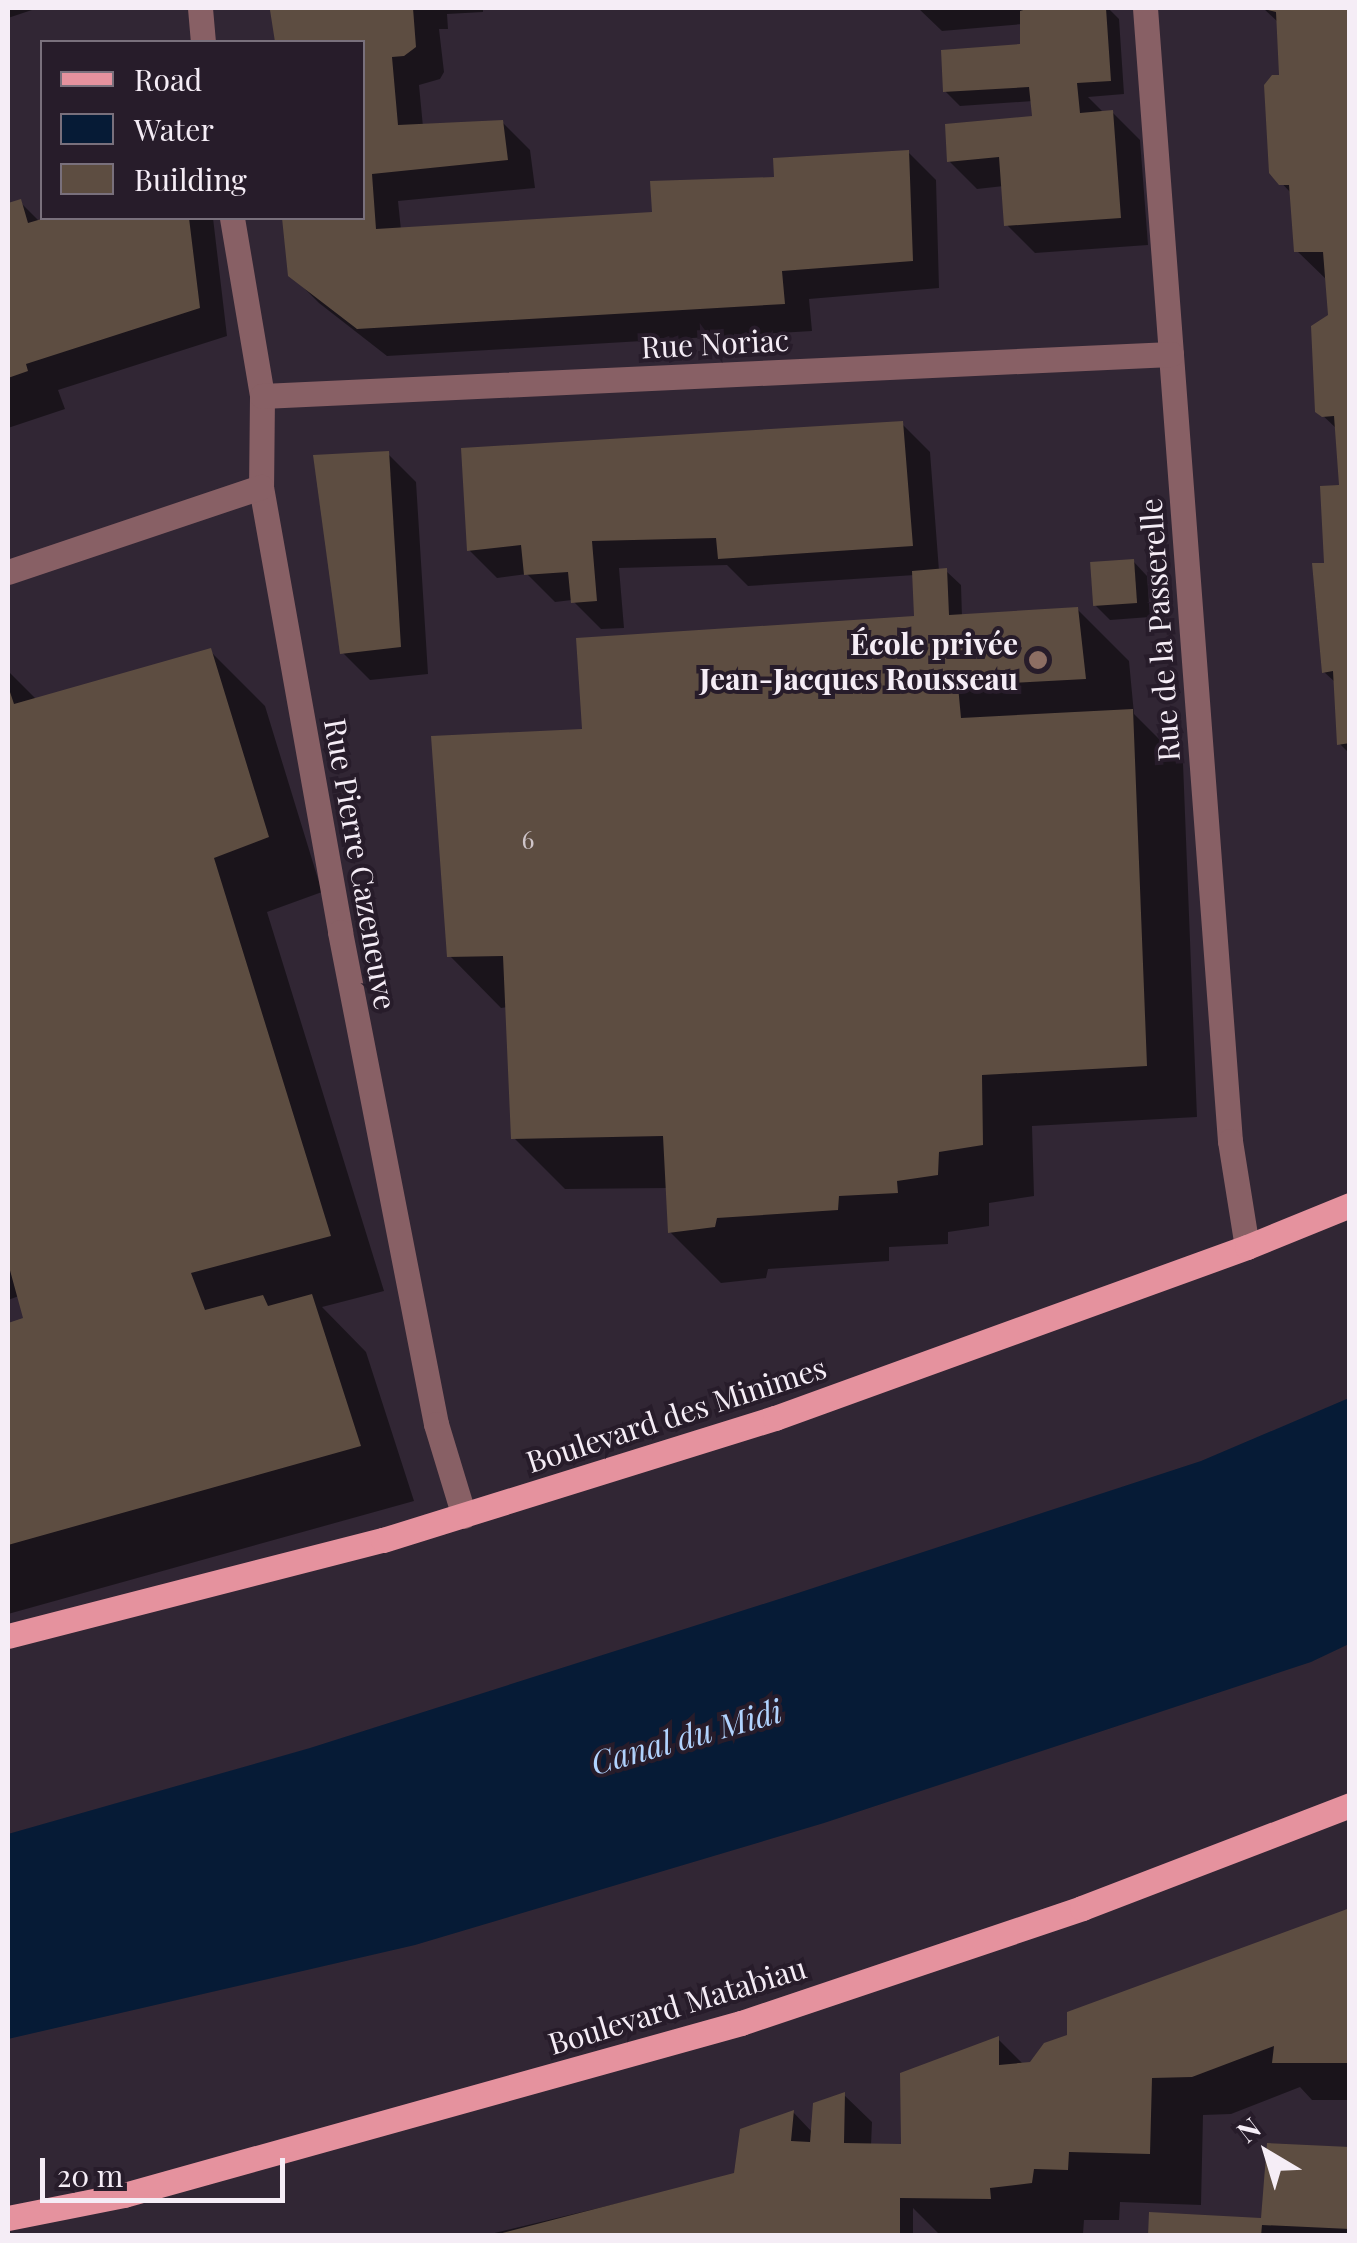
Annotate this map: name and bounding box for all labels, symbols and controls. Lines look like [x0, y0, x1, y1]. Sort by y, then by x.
legend [40, 40, 365, 220]
text: Road [134, 59, 202, 99]
text: Water [134, 109, 214, 149]
text: Building [134, 159, 247, 199]
street label: Rue Noriac [640, 321, 790, 365]
street label: Rue de la Passerelle [1132, 497, 1186, 763]
place label: École privée Jean-Jacques Rousseau [700, 625, 1018, 696]
marker: École privée Jean-Jacques Rousseau [1027, 649, 1049, 671]
street label: Rue Pierre Cazeneuve [318, 716, 404, 1012]
house number: 6 [522, 824, 534, 854]
street label: Boulevard des Minimes [521, 1348, 831, 1480]
water label: Canal du Midi [585, 1690, 787, 1782]
street label: Boulevard Matabiau [544, 1949, 810, 2061]
north arrow [1217, 2103, 1317, 2203]
text: N [1229, 2108, 1268, 2150]
scale bar [45, 2138, 290, 2200]
text: 20 m [57, 2155, 123, 2195]

